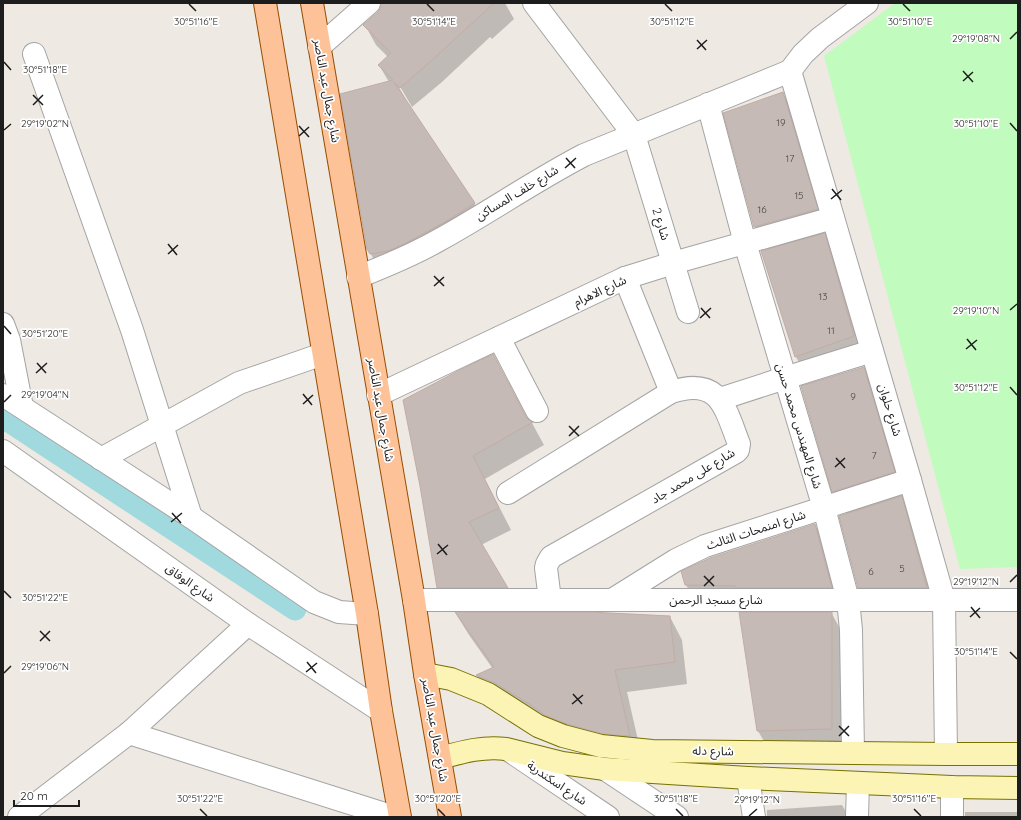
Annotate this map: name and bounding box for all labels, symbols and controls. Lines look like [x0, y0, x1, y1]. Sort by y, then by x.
text: 30°51'16"E [174, 15, 218, 28]
text: 30°51'14"E [412, 15, 456, 28]
text: 30°51'12"E [650, 15, 694, 28]
text: 30°51'10"E [888, 15, 933, 28]
text: 29°19'08"N [952, 32, 1000, 45]
street label: شارع جمال عبد الناصر [309, 37, 344, 144]
text: 30°51'18"E [23, 63, 67, 76]
house number: 19 [776, 116, 786, 129]
text: 29°19'02"N [21, 117, 69, 130]
text: 30°51'10"E [954, 117, 999, 130]
house number: 17 [786, 152, 794, 165]
street label: شارع خلف المساكن [473, 162, 562, 225]
house number: 15 [794, 189, 804, 202]
house number: 16 [757, 203, 767, 216]
street label: شارع 2 [648, 206, 674, 243]
street label: شارع الاهرام [571, 272, 629, 311]
house number: 13 [819, 290, 827, 303]
text: 29°19'10"N [953, 304, 999, 317]
house number: 11 [827, 324, 835, 337]
text: 30°51'20"E [22, 327, 69, 340]
street label: شارع جمال عبد الناصر [363, 356, 398, 463]
street label: شارع المهندس محمد حسن [771, 361, 826, 491]
text: 30°51'12"E [954, 381, 998, 394]
street label: شارع حلوان [873, 382, 906, 438]
text: 29°19'04"N [21, 388, 69, 401]
house number: 9 [850, 390, 856, 403]
street label: شارع على محمد جاد [648, 445, 738, 508]
house number: 7 [871, 449, 877, 462]
street label: شارع امنمحات الثالث [704, 506, 808, 555]
street label: شارع الوفاق [162, 560, 218, 607]
house number: 5 [899, 562, 905, 575]
house number: 6 [868, 565, 874, 578]
text: 29°19'12"N [953, 575, 999, 588]
text: 30°51'22"E [22, 591, 68, 604]
street label: شارع مسجد الرحمن [669, 592, 763, 609]
text: 30°51'14"E [954, 645, 998, 658]
text: 29°19'06"N [21, 660, 69, 673]
street label: شارع جمال عبد الناصر [417, 676, 452, 783]
street label: شارع دله [692, 743, 734, 760]
street label: شارع اسكندرية [523, 757, 590, 810]
scale bar [14, 782, 79, 808]
text: 20 m [20, 788, 48, 803]
text: 30°51'22"E [177, 792, 223, 805]
text: 30°51'20"E [415, 792, 462, 805]
text: 30°51'18"E [654, 792, 698, 805]
text: 30°51'16"E [892, 792, 936, 805]
text: 29°19'12"N [734, 793, 780, 806]

